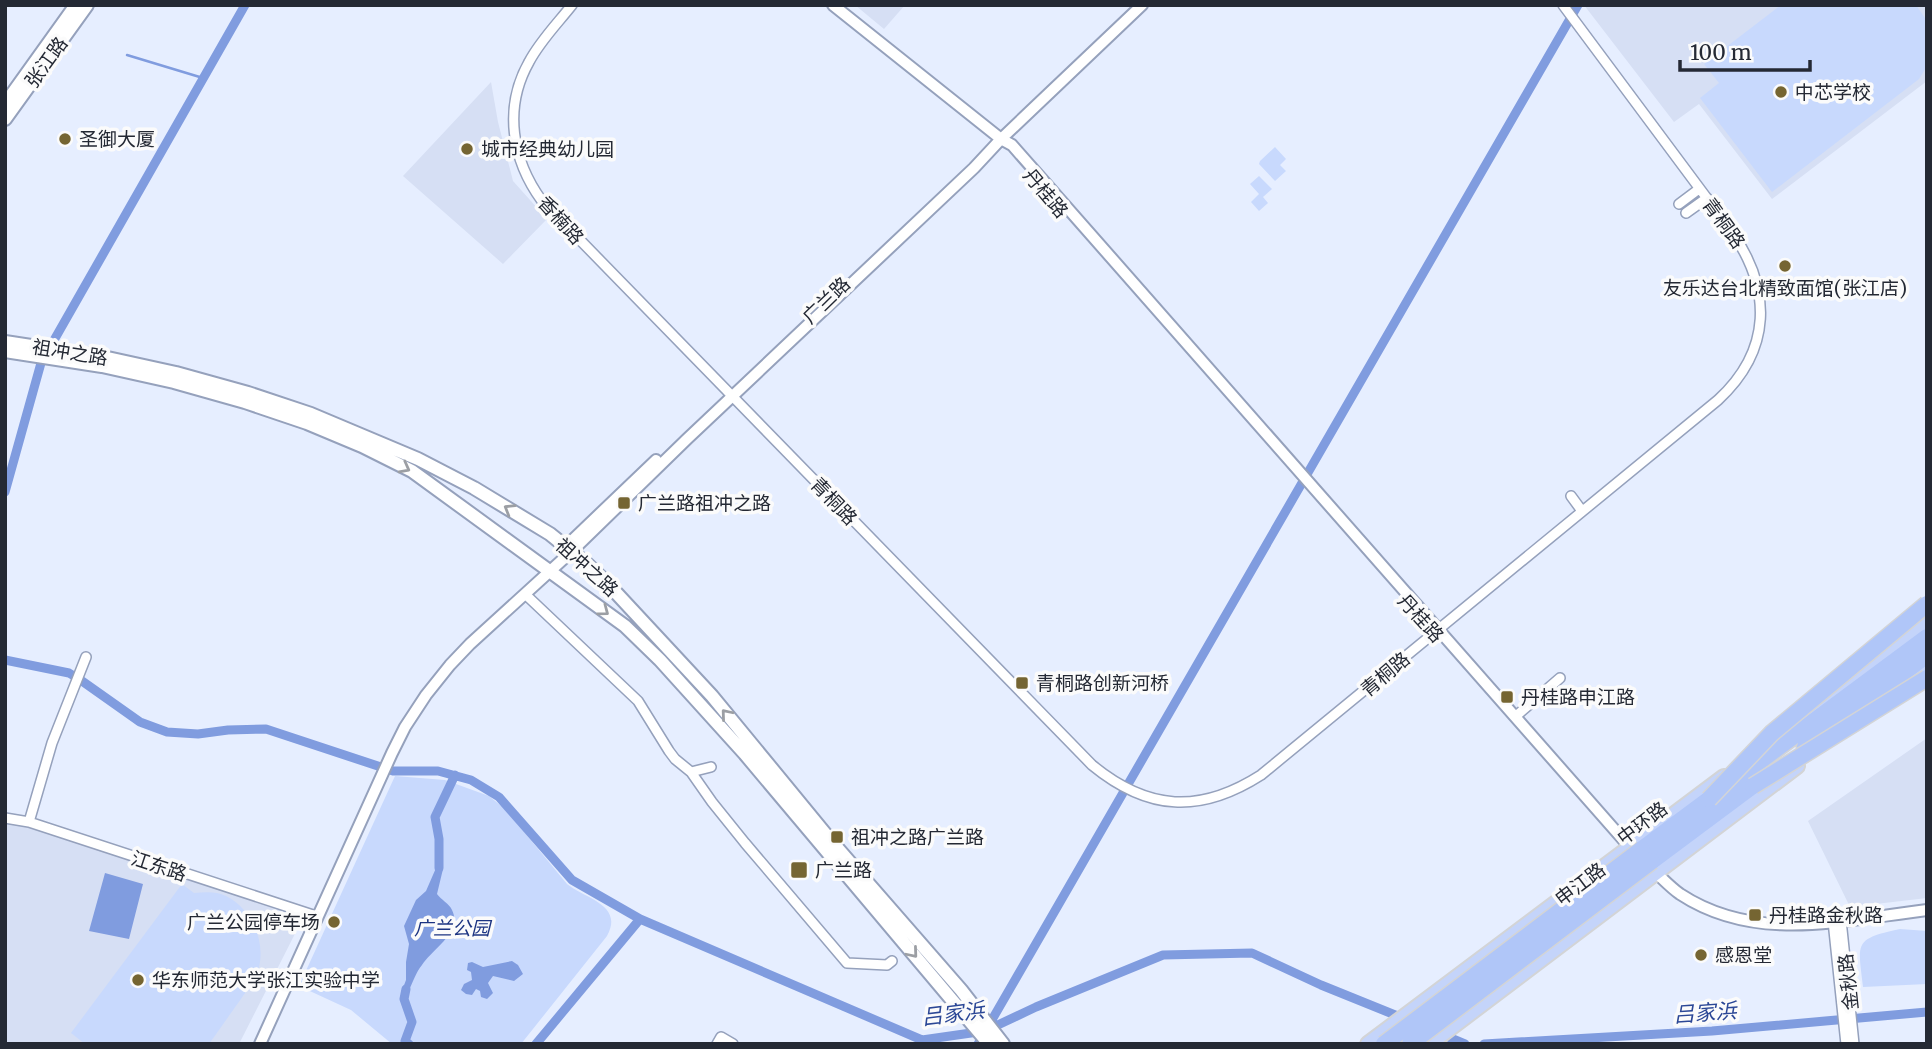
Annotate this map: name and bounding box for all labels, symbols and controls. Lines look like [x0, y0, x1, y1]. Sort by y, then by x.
scale bar [1680, 28, 1810, 72]
street label: 张江路 [20, 32, 72, 92]
text: 100 m [1690, 39, 1752, 66]
place label: 中芯学校 [1795, 80, 1871, 104]
marker: 中芯学校 [1773, 84, 1789, 100]
place label: 圣御大厦 [79, 127, 155, 151]
marker: 圣御大厦 [57, 131, 73, 147]
place label: 城市经典幼儿园 [481, 137, 614, 161]
marker: 城市经典幼儿园 [459, 141, 475, 157]
street label: 丹桂路 [1018, 163, 1074, 223]
street label: 香楠路 [533, 191, 589, 249]
street label: 青桐路 [1698, 193, 1750, 253]
marker: 友乐达台北精致面馆(张江店) [1777, 258, 1793, 274]
street label: 广兰路 [797, 272, 855, 328]
place label: 友乐达台北精致面馆(张江店) [1663, 276, 1907, 300]
street label: 祖冲之路 [31, 334, 109, 370]
one-way arrow [397, 460, 410, 473]
street label: 青桐路 [806, 472, 862, 530]
place label: 广兰路祖冲之路 [638, 491, 771, 515]
marker: 广兰路祖冲之路 [616, 495, 632, 511]
one-way arrow [503, 504, 516, 517]
street label: 祖冲之路 [551, 533, 623, 601]
street label: 丹桂路 [1393, 589, 1449, 647]
one-way arrow [597, 602, 609, 615]
street label: 青桐路 [1355, 646, 1415, 702]
place label: 青桐路创新河桥 [1036, 671, 1169, 695]
marker: 青桐路创新河桥 [1014, 675, 1030, 691]
place label: 丹桂路申江路 [1521, 685, 1635, 709]
marker: 丹桂路申江路 [1499, 689, 1515, 705]
one-way arrow [722, 710, 735, 722]
street label: 中环路 [1612, 796, 1672, 850]
place label: 祖冲之路广兰路 [851, 825, 984, 849]
marker: 祖冲之路广兰路 [829, 829, 845, 845]
street label: 江东路 [128, 846, 190, 886]
street label: 申江路 [1550, 857, 1610, 911]
place label: 广兰路 [815, 858, 872, 882]
marker: 广兰路 [789, 860, 809, 880]
place label: 丹桂路金秋路 [1769, 903, 1883, 927]
marker: 丹桂路金秋路 [1747, 907, 1763, 923]
place label: 广兰公园停车场 [187, 910, 320, 934]
marker: 广兰公园停车场 [326, 914, 342, 930]
park label: 广兰公园 [414, 916, 493, 940]
place label: 感恩堂 [1715, 943, 1772, 967]
one-way arrow [905, 945, 917, 958]
marker: 感恩堂 [1693, 947, 1709, 963]
street label: 金秋路 [1833, 952, 1863, 1012]
place label: 华东师范大学张江实验中学 [152, 968, 380, 992]
marker: 华东师范大学张江实验中学 [130, 972, 146, 988]
water label: 吕家浜 [920, 996, 988, 1031]
water label: 吕家浜 [1673, 997, 1739, 1028]

